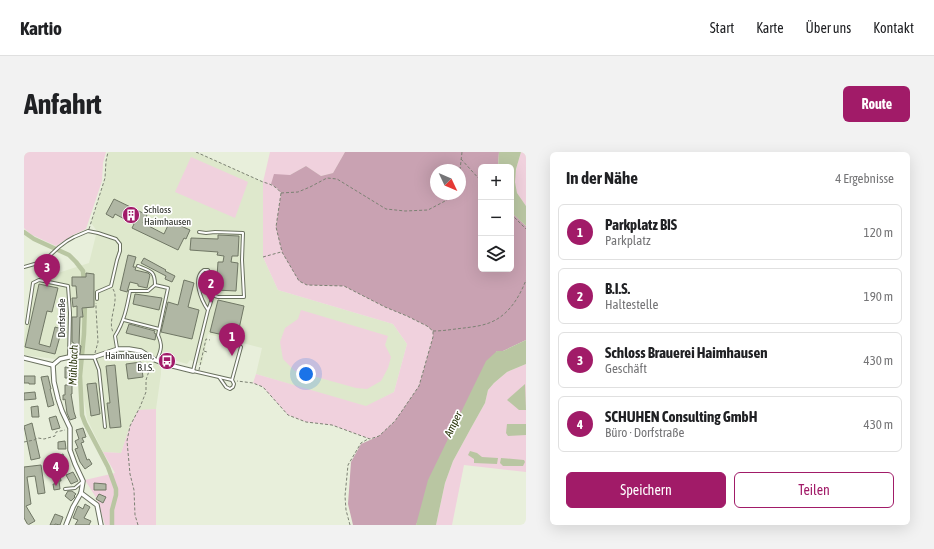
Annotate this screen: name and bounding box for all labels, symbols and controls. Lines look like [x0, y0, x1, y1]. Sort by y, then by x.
text: Kartio [20, 17, 62, 39]
text: Start [710, 20, 734, 36]
text: Karte [756, 20, 784, 36]
text: Über uns [806, 20, 851, 36]
text: Kontakt [873, 20, 914, 36]
button: Route [843, 86, 910, 122]
text: Anfahrt [24, 88, 102, 120]
north arrow [430, 164, 466, 200]
map controls [478, 164, 514, 272]
button: + [478, 164, 514, 200]
text: In der Nähe [566, 168, 638, 188]
text: 4 Ergebnisse [835, 171, 894, 186]
button: − [478, 200, 514, 236]
place label: Schloss Haimhausen [144, 204, 191, 227]
building icon: Schloss Haimhausen [121, 205, 141, 225]
text: Parkplatz BIS [605, 216, 677, 233]
text: 1 [577, 225, 583, 240]
text: 120 m [864, 225, 893, 240]
text: Parkplatz [605, 233, 651, 248]
button: layers [478, 236, 514, 272]
pin: 3 [34, 254, 60, 287]
pin: 2 [198, 270, 224, 303]
text: B.I.S. [605, 280, 630, 297]
text: 2 [577, 289, 583, 304]
text: 190 m [864, 289, 893, 304]
text: Haltestelle [605, 297, 658, 312]
street label: Dorfstraße [56, 298, 67, 337]
pin: 1 [219, 323, 245, 356]
water label: Mühlbach [66, 344, 80, 386]
text: Schloss Brauerei Haimhausen [605, 344, 767, 361]
place label: Haimhausen, B.I.S. [105, 350, 154, 373]
bus stop icon: Haimhausen, B.I.S. [157, 351, 177, 371]
text: 3 [577, 353, 583, 368]
text: 430 m [864, 353, 893, 368]
text: Geschäft [605, 361, 647, 376]
your location [296, 364, 316, 384]
text: SCHUHEN Consulting GmbH [605, 408, 757, 425]
water label: Amper [441, 409, 465, 440]
text: 4 [577, 417, 583, 432]
text: 430 m [864, 417, 893, 432]
text: Büro · Dorfstraße [605, 425, 684, 440]
pin: 4 [43, 453, 69, 486]
button: Speichern [566, 472, 726, 508]
button: Teilen [734, 472, 894, 508]

